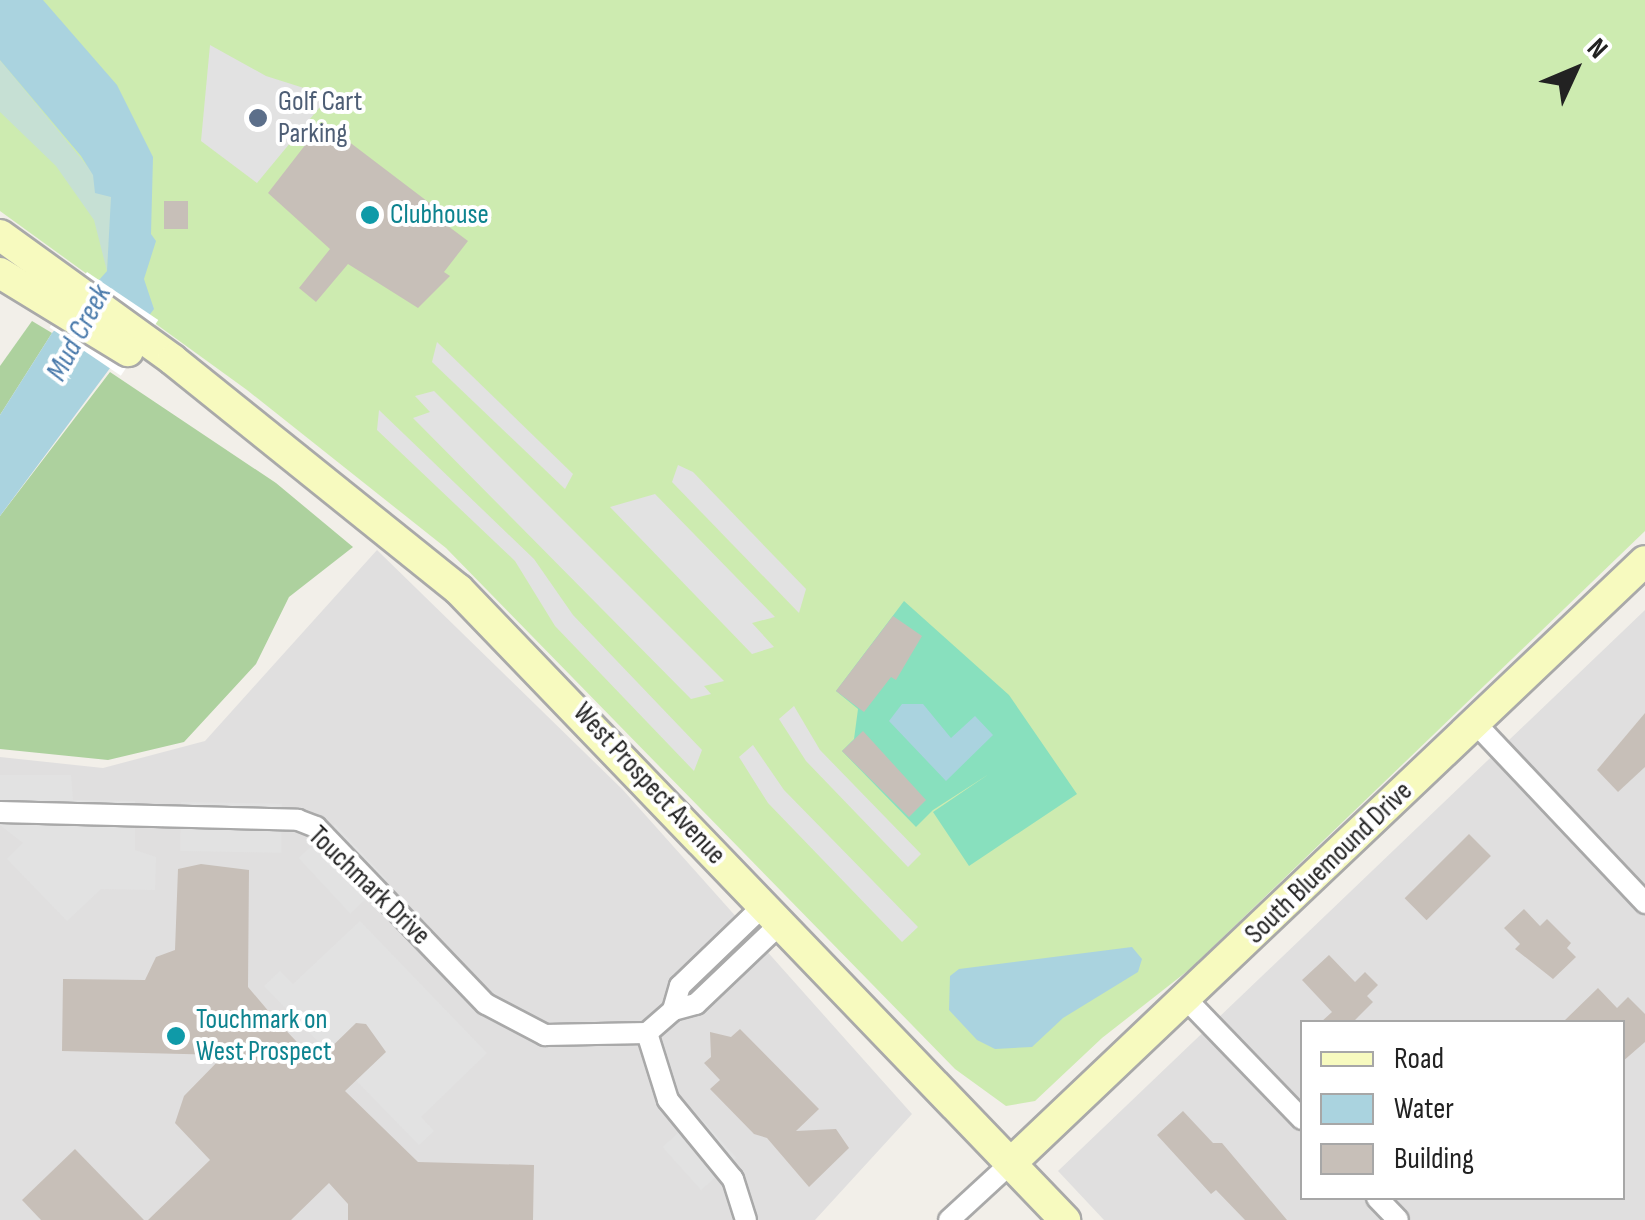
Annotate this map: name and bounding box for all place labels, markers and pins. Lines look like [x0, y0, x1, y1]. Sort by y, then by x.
place label: Golf Cart Parking [278, 85, 362, 151]
marker: Golf Cart Parking [247, 107, 269, 129]
place label: Clubhouse [390, 198, 489, 232]
marker: Clubhouse [359, 204, 381, 226]
place label: Touchmark on West Prospect [196, 1003, 332, 1069]
marker: Touchmark on West Prospect [165, 1025, 187, 1047]

